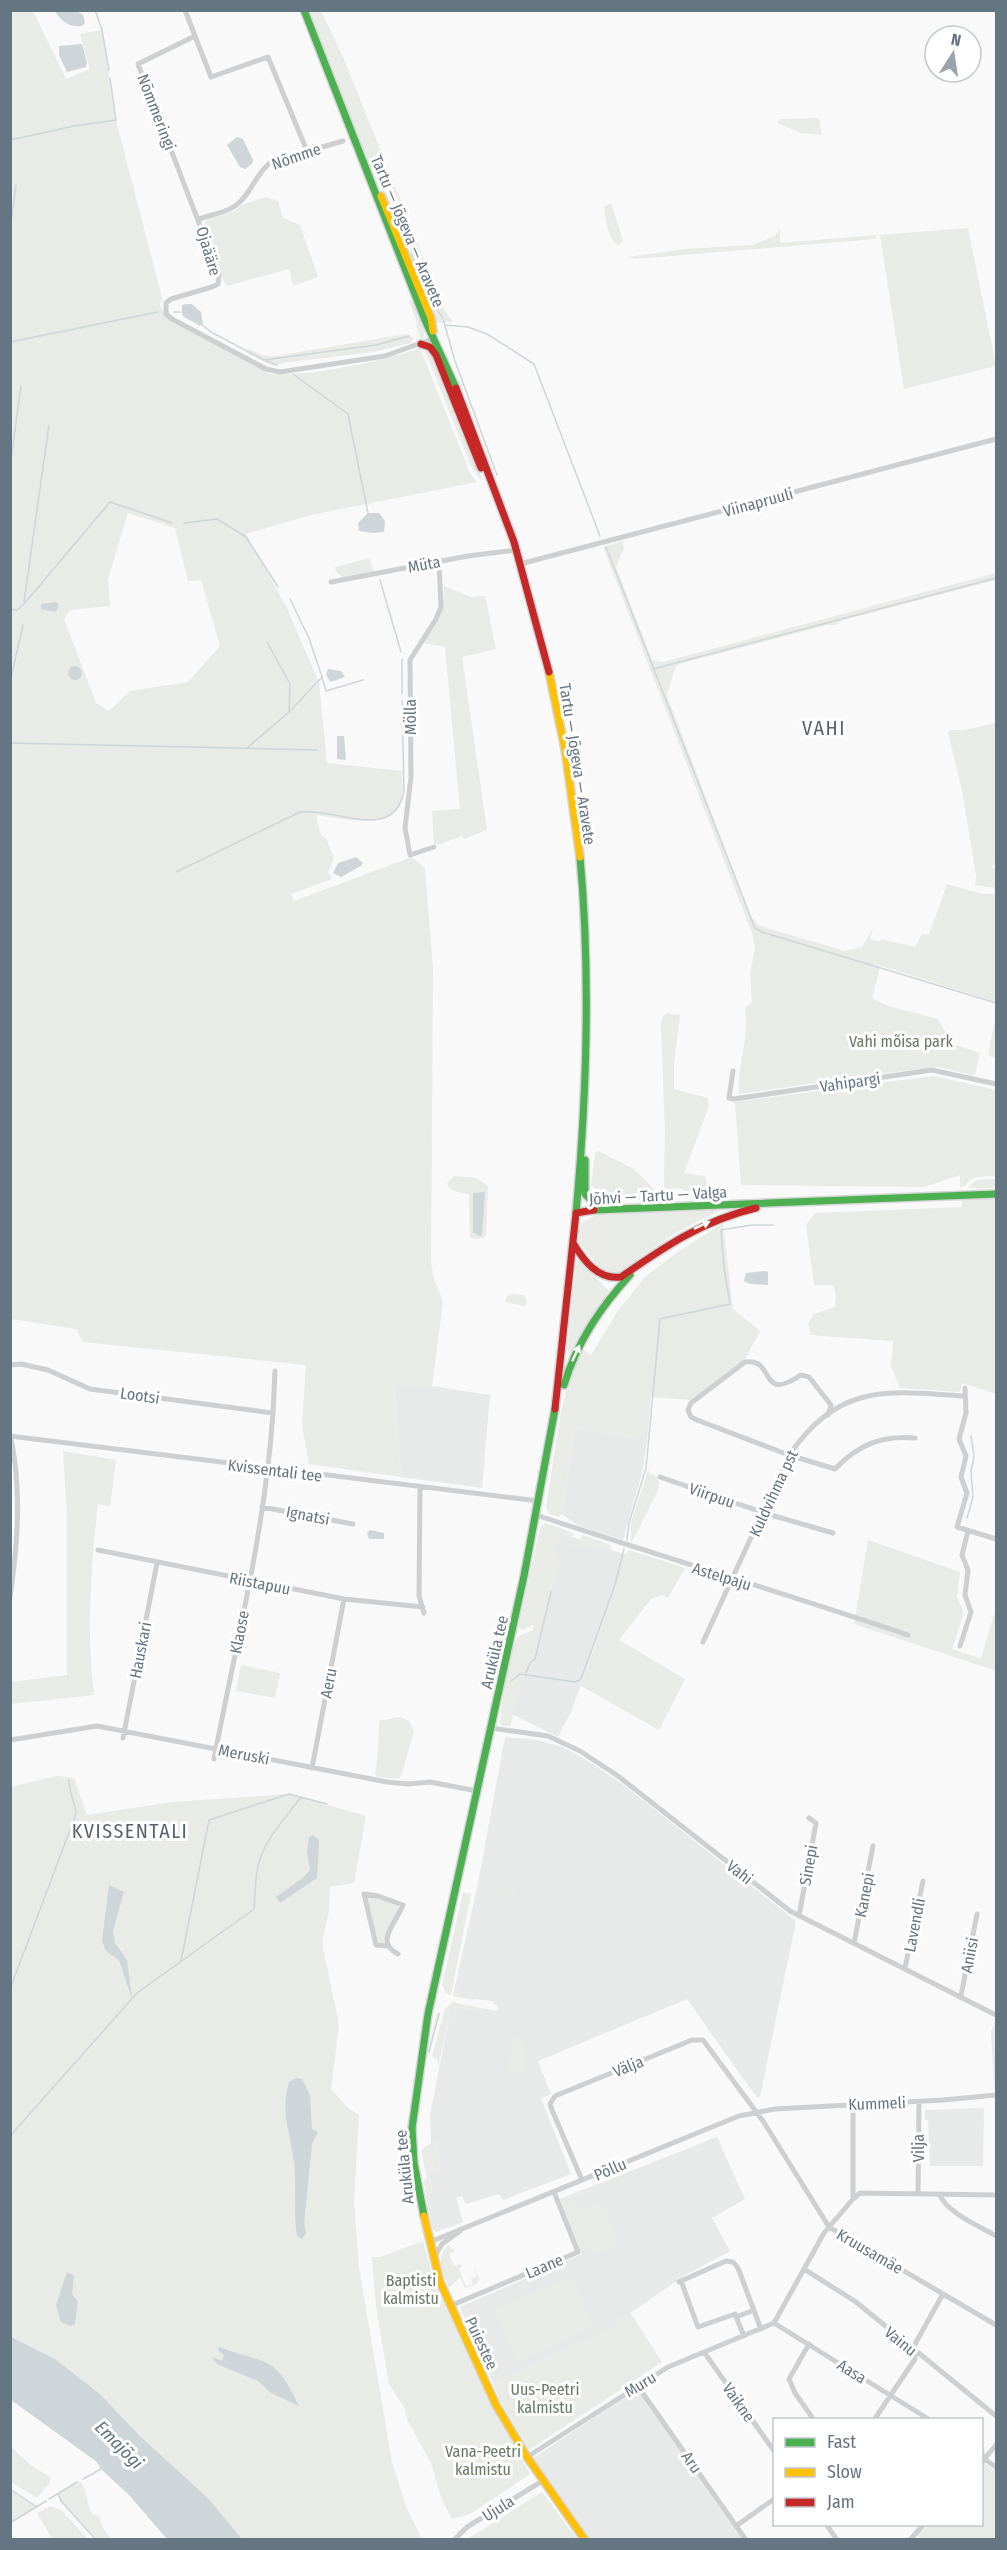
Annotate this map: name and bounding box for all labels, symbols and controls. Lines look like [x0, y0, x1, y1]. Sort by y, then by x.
north arrow [923, 24, 983, 84]
text: N [949, 30, 963, 50]
street label: Nõmmeringi [133, 71, 180, 153]
street label: Nõmme [269, 139, 323, 174]
street label: Tartu — Jõgeva — Aravete [367, 152, 448, 310]
street label: Ojaääre [192, 224, 225, 278]
street label: Viinapruuli [721, 484, 795, 521]
street label: Müta [406, 552, 442, 577]
street label: Tartu — Jõgeva — Aravete [555, 682, 600, 846]
street label: Mölla [401, 699, 420, 735]
district label: VAHI [802, 716, 846, 740]
park label: Vahi mõisa park [849, 1032, 953, 1051]
street label: Vahipargi [819, 1069, 882, 1096]
street label: Jõhvi — Tartu — Valga [588, 1182, 728, 1209]
one-way arrow [693, 1221, 710, 1230]
one-way arrow [572, 1344, 581, 1361]
street label: Lootsi [119, 1383, 161, 1408]
street label: Kuldvihma pst [745, 1446, 802, 1540]
street label: Kvissentali tee [227, 1455, 323, 1486]
street label: Viirpuu [687, 1479, 737, 1512]
street label: Ignatsi [284, 1502, 331, 1529]
street label: Astelpaju [690, 1559, 754, 1594]
street label: Riistapuu [228, 1568, 292, 1599]
street label: Klaose [226, 1609, 253, 1655]
street label: Aruküla tee [477, 1614, 512, 1691]
street label: Hauskari [126, 1620, 155, 1680]
street label: Aeru [316, 1666, 341, 1700]
street label: Meruski [217, 1740, 271, 1769]
district label: KVISSENTALI [72, 1819, 188, 1843]
street label: Sinepi [796, 1843, 821, 1887]
street label: Vahi [723, 1856, 756, 1888]
street label: Kanepi [851, 1871, 878, 1919]
street label: Lavendli [900, 1896, 929, 1954]
street label: Aniisi [957, 1936, 982, 1974]
street label: Välja [610, 2052, 646, 2081]
street label: Kummeli [848, 2093, 906, 2114]
street label: Aruküla tee [391, 2129, 418, 2205]
street label: Vilja [909, 2134, 928, 2162]
street label: Põllu [591, 2154, 629, 2185]
street label: Kruusamäe [833, 2225, 906, 2278]
street label: Laane [523, 2250, 566, 2283]
park label: Baptisti kalmistu [383, 2271, 439, 2308]
street label: Puiestee [461, 2314, 502, 2373]
street label: Vainu [881, 2323, 921, 2360]
street label: Aasa [834, 2355, 870, 2388]
street label: Muru [621, 2368, 660, 2401]
street label: Vaikne [718, 2379, 759, 2425]
park label: Uus-Peetri kalmistu [511, 2380, 579, 2417]
water label: Emajõgi [90, 2416, 148, 2474]
legend [773, 2418, 983, 2526]
text: Fast [827, 2431, 856, 2453]
park label: Vana-Peetri kalmistu [445, 2442, 521, 2479]
street label: Aru [677, 2448, 706, 2477]
text: Slow [827, 2461, 862, 2483]
street label: Ujula [479, 2491, 518, 2525]
text: Jam [827, 2491, 855, 2513]

